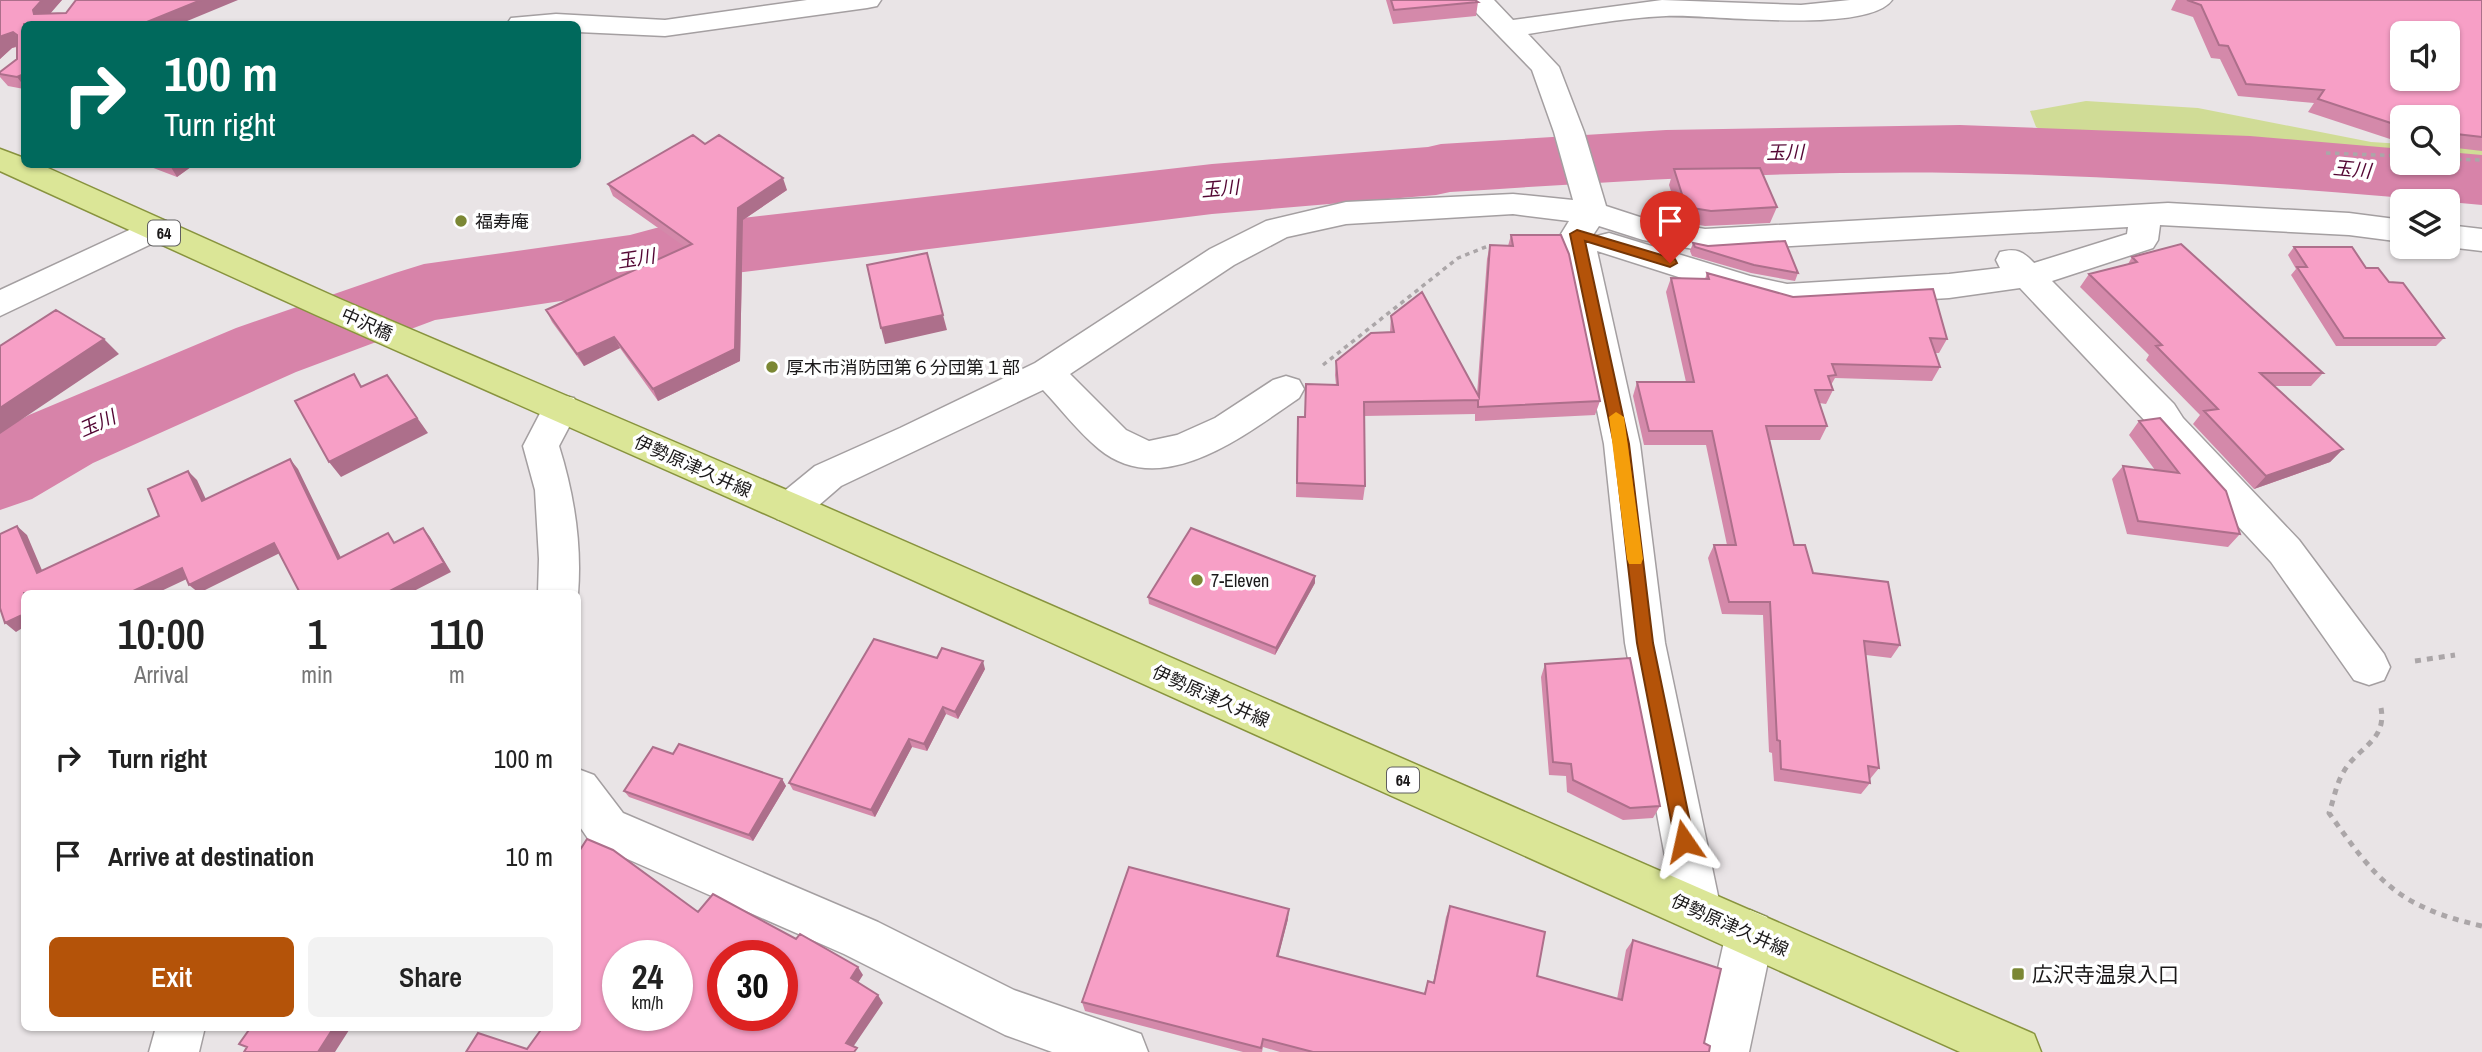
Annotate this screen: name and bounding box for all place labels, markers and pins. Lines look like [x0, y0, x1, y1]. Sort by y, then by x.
pin [1640, 191, 1700, 263]
place label: 福寿庵 [475, 209, 529, 234]
marker: 福寿庵 [453, 213, 469, 229]
place label: 厚木市消防団第６分団第１部 [786, 355, 1020, 380]
marker: 厚木市消防団第６分団第１部 [764, 359, 780, 375]
place label: 7-Eleven [1211, 568, 1269, 593]
marker: 7-Eleven [1189, 572, 1205, 588]
place label: 広沢寺温泉入口 [2032, 960, 2179, 989]
marker: 広沢寺温泉入口 [2010, 966, 2026, 982]

